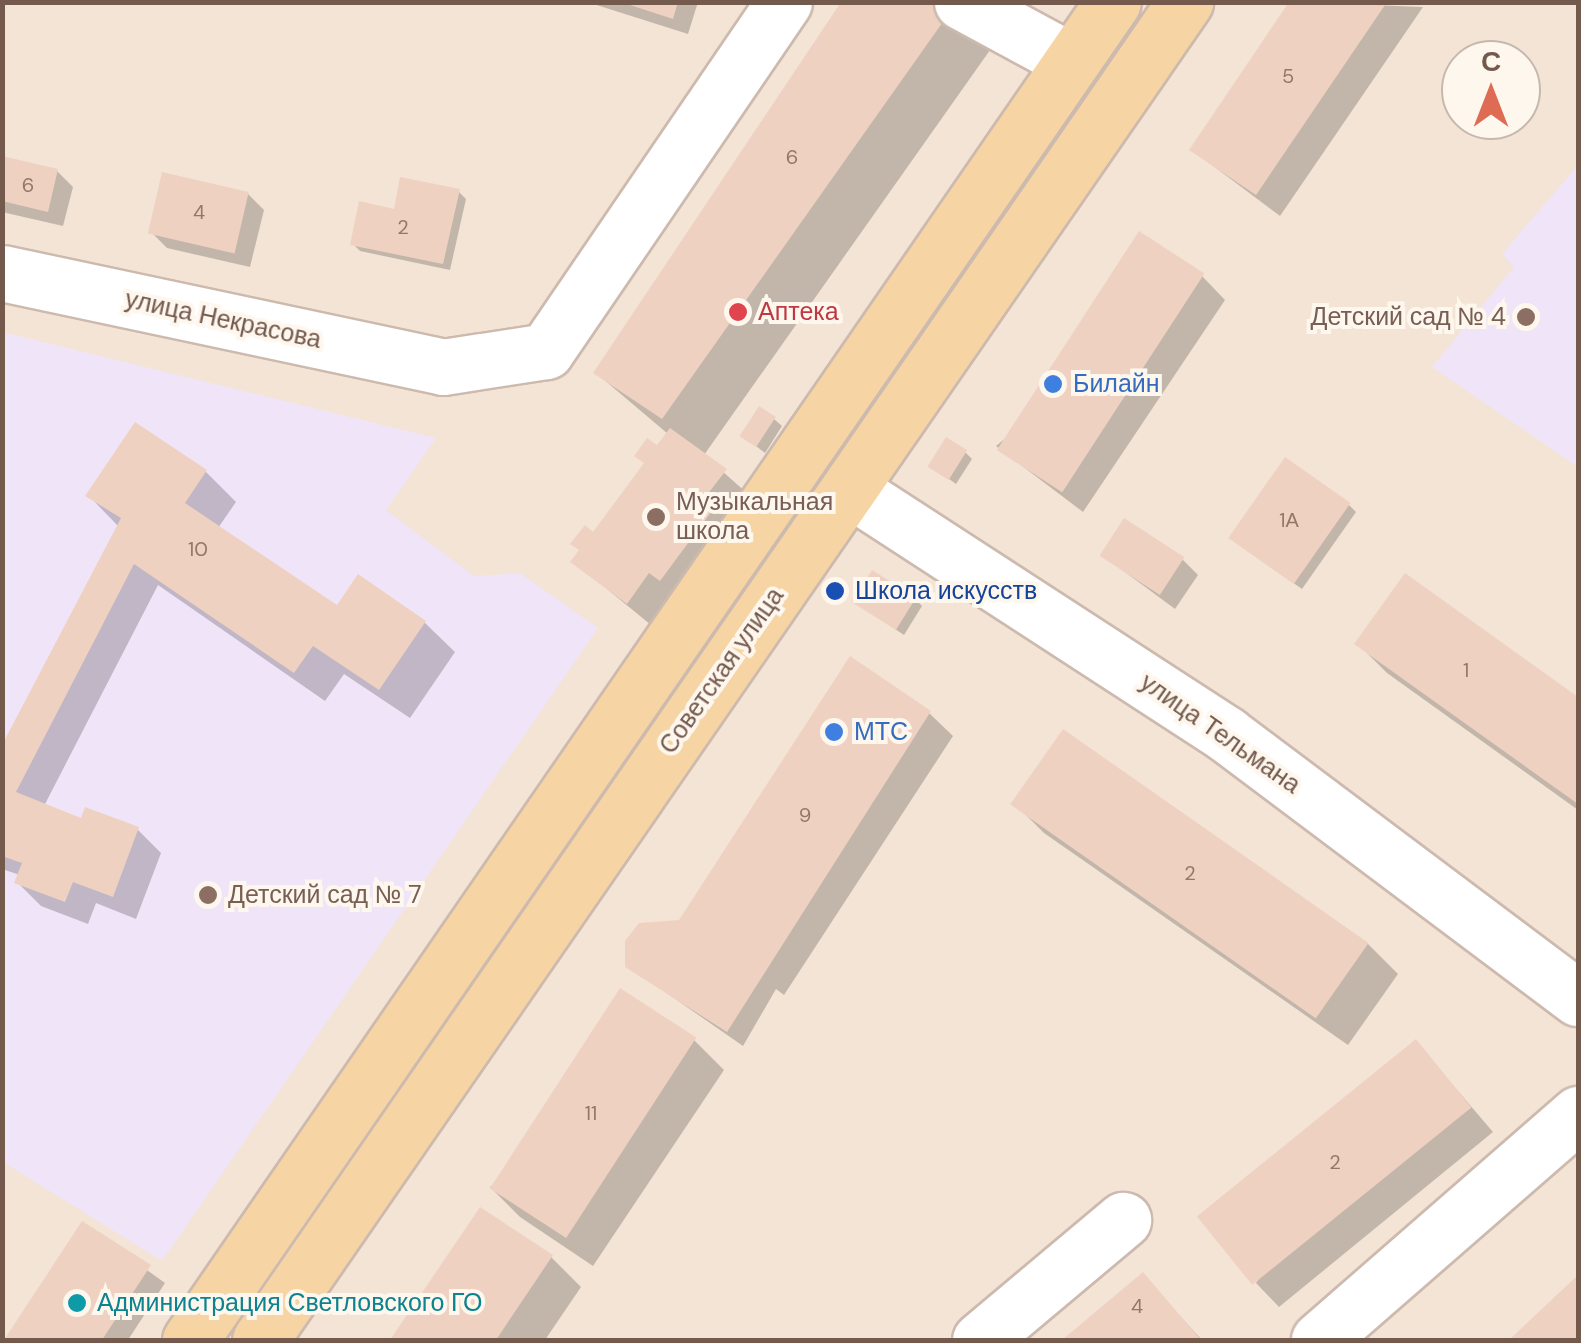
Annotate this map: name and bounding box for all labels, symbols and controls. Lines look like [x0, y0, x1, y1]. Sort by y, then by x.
north arrow [1441, 40, 1541, 140]
text: С [1481, 43, 1501, 80]
house number: 5 [1282, 64, 1294, 88]
house number: 6 [786, 145, 798, 169]
house number: 6 [22, 173, 34, 197]
house number: 4 [193, 200, 205, 224]
house number: 2 [397, 215, 409, 239]
street label: улица Некрасова [122, 285, 324, 355]
place label: Аптека [758, 297, 839, 327]
marker: Аптека [727, 301, 749, 323]
place label: Детский сад № 4 [1311, 302, 1506, 332]
marker: Детский сад № 4 [1515, 306, 1537, 328]
place label: Билайн [1073, 369, 1160, 399]
marker: Билайн [1042, 373, 1064, 395]
place label: Музыкальная школа [676, 488, 833, 547]
marker: Музыкальная школа [645, 506, 667, 528]
house number: 1А [1279, 508, 1299, 532]
house number: 10 [188, 537, 208, 561]
place label: Школа искусств [855, 576, 1037, 606]
marker: Школа искусств [824, 580, 846, 602]
street label: Советская улица [654, 582, 790, 760]
house number: 1 [1463, 658, 1469, 682]
street label: улица Тельмана [1134, 668, 1306, 800]
place label: МТС [854, 717, 908, 747]
marker: МТС [823, 721, 845, 743]
house number: 9 [799, 803, 811, 827]
house number: 2 [1184, 861, 1196, 885]
place label: Детский сад № 7 [228, 880, 422, 910]
marker: Детский сад № 7 [197, 884, 219, 906]
house number: 11 [585, 1101, 597, 1125]
house number: 2 [1329, 1150, 1341, 1174]
place label: Администрация Светловского ГО [97, 1288, 483, 1318]
marker: Администрация Светловского ГО [66, 1292, 88, 1314]
house number: 4 [1131, 1294, 1143, 1318]

